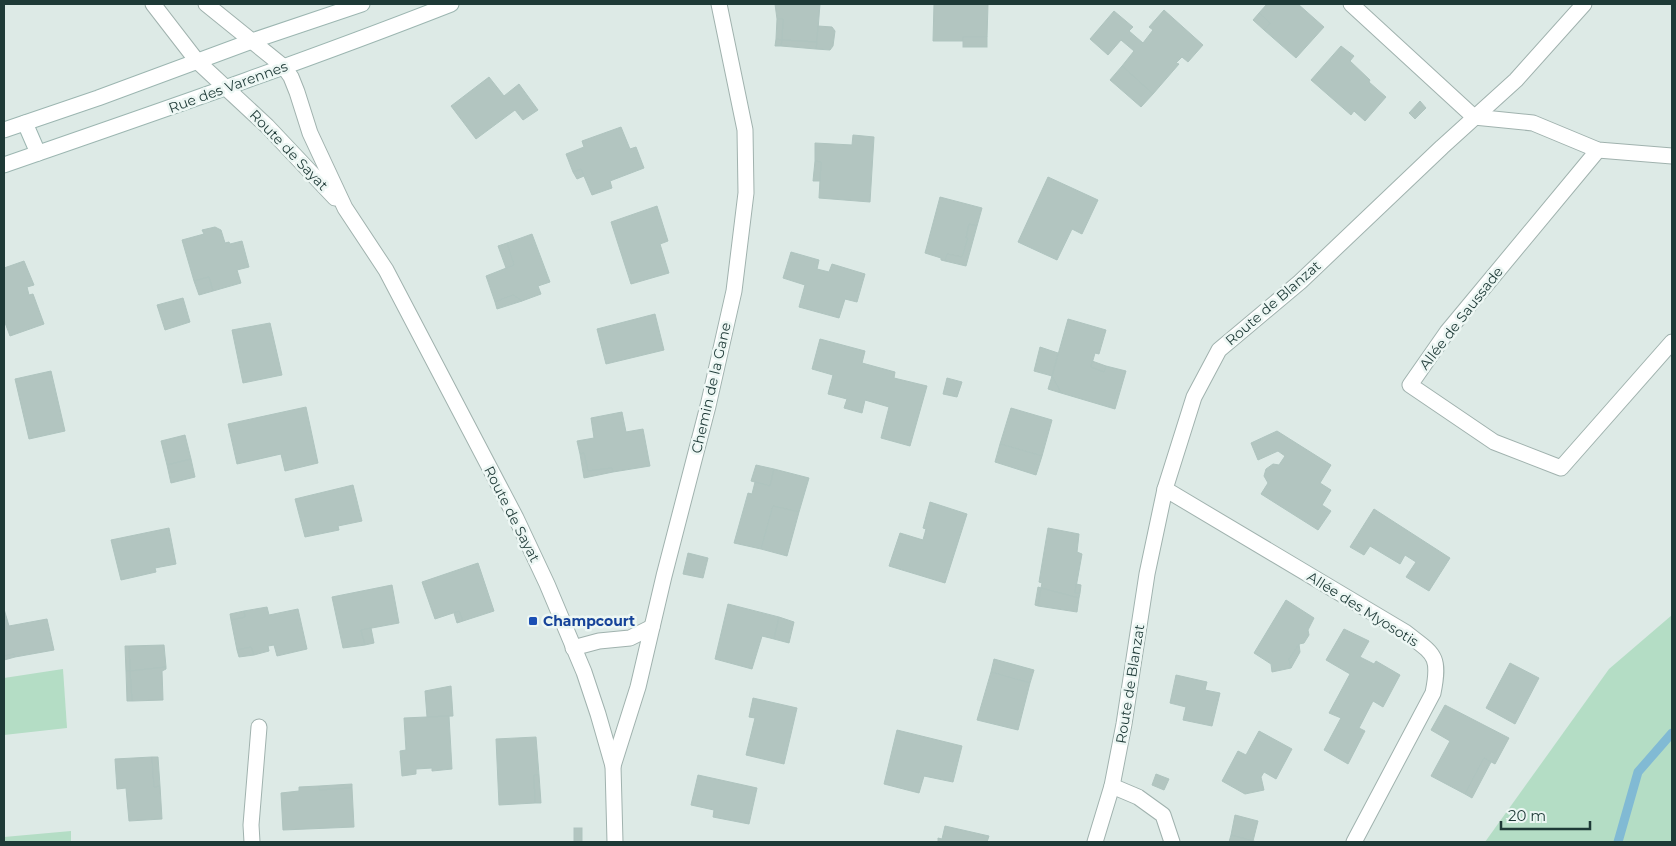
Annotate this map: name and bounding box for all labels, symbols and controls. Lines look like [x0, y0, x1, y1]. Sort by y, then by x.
street label: Rue des Varennes [166, 57, 290, 117]
street label: Route de Sayat [246, 106, 332, 194]
street label: Route de Blanzat [1222, 256, 1325, 349]
street label: Allée de Saussade [1415, 263, 1507, 373]
street label: Chemin de la Gane [687, 321, 735, 455]
street label: Route de Sayat [480, 463, 544, 565]
street label: Allée des Myosotis [1304, 567, 1422, 651]
place label: Champcourt [543, 612, 635, 630]
marker: Champcourt [527, 615, 539, 627]
street label: Route de Blanzat [1112, 623, 1148, 745]
scale bar [1501, 798, 1590, 830]
text: 20 m [1508, 806, 1546, 825]

